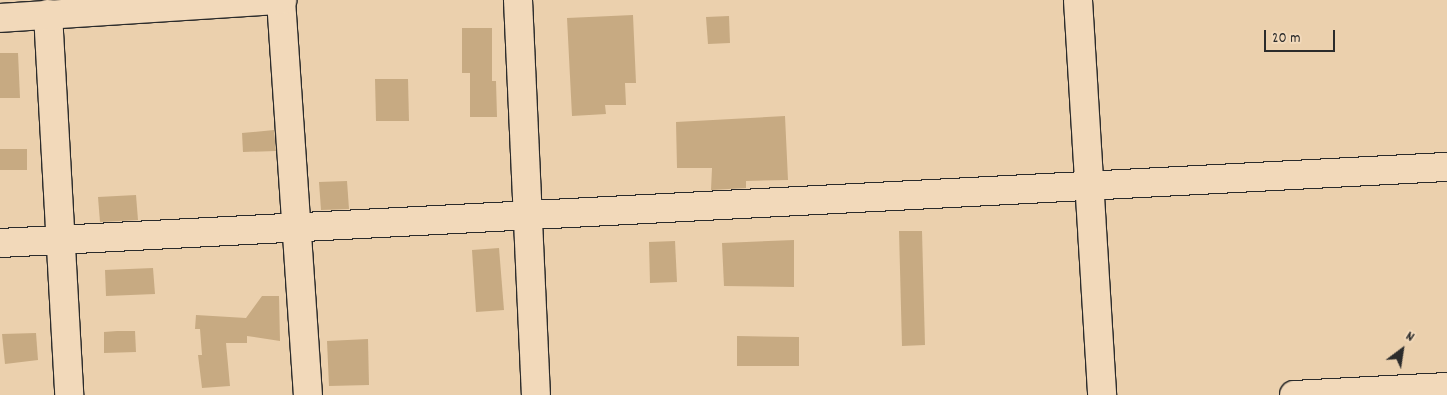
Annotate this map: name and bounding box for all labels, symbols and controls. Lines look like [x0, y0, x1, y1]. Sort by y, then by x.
scale bar [1267, 20, 1338, 52]
text: 20 m [1272, 28, 1300, 50]
north arrow [1377, 325, 1427, 375]
text: N [1402, 327, 1418, 347]

